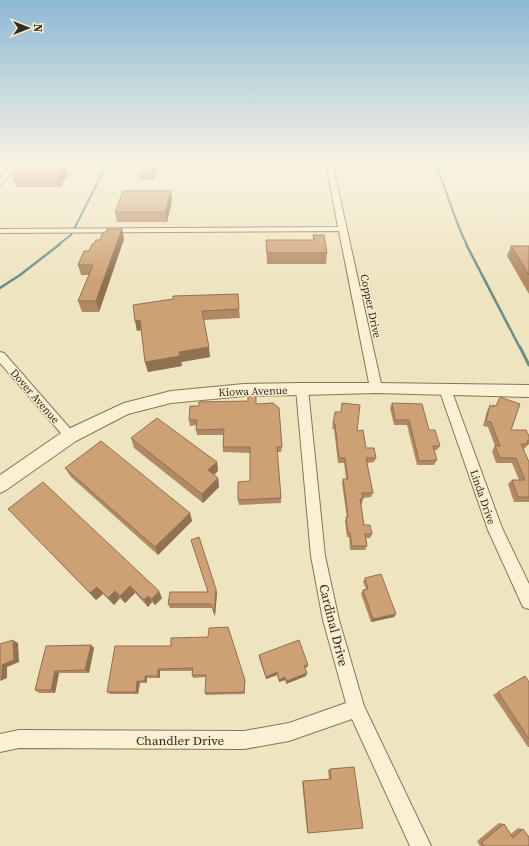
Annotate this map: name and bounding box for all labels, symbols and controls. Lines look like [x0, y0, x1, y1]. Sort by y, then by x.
north arrow [8, 8, 48, 48]
text: N [30, 24, 45, 32]
street label: Copper Drive [356, 273, 385, 340]
street label: Dover Avenue [7, 366, 63, 427]
street label: Kiowa Avenue [218, 383, 288, 400]
street label: Linda Drive [466, 468, 499, 527]
street label: Cardinal Drive [315, 582, 352, 668]
street label: Chandler Drive [136, 732, 224, 749]

